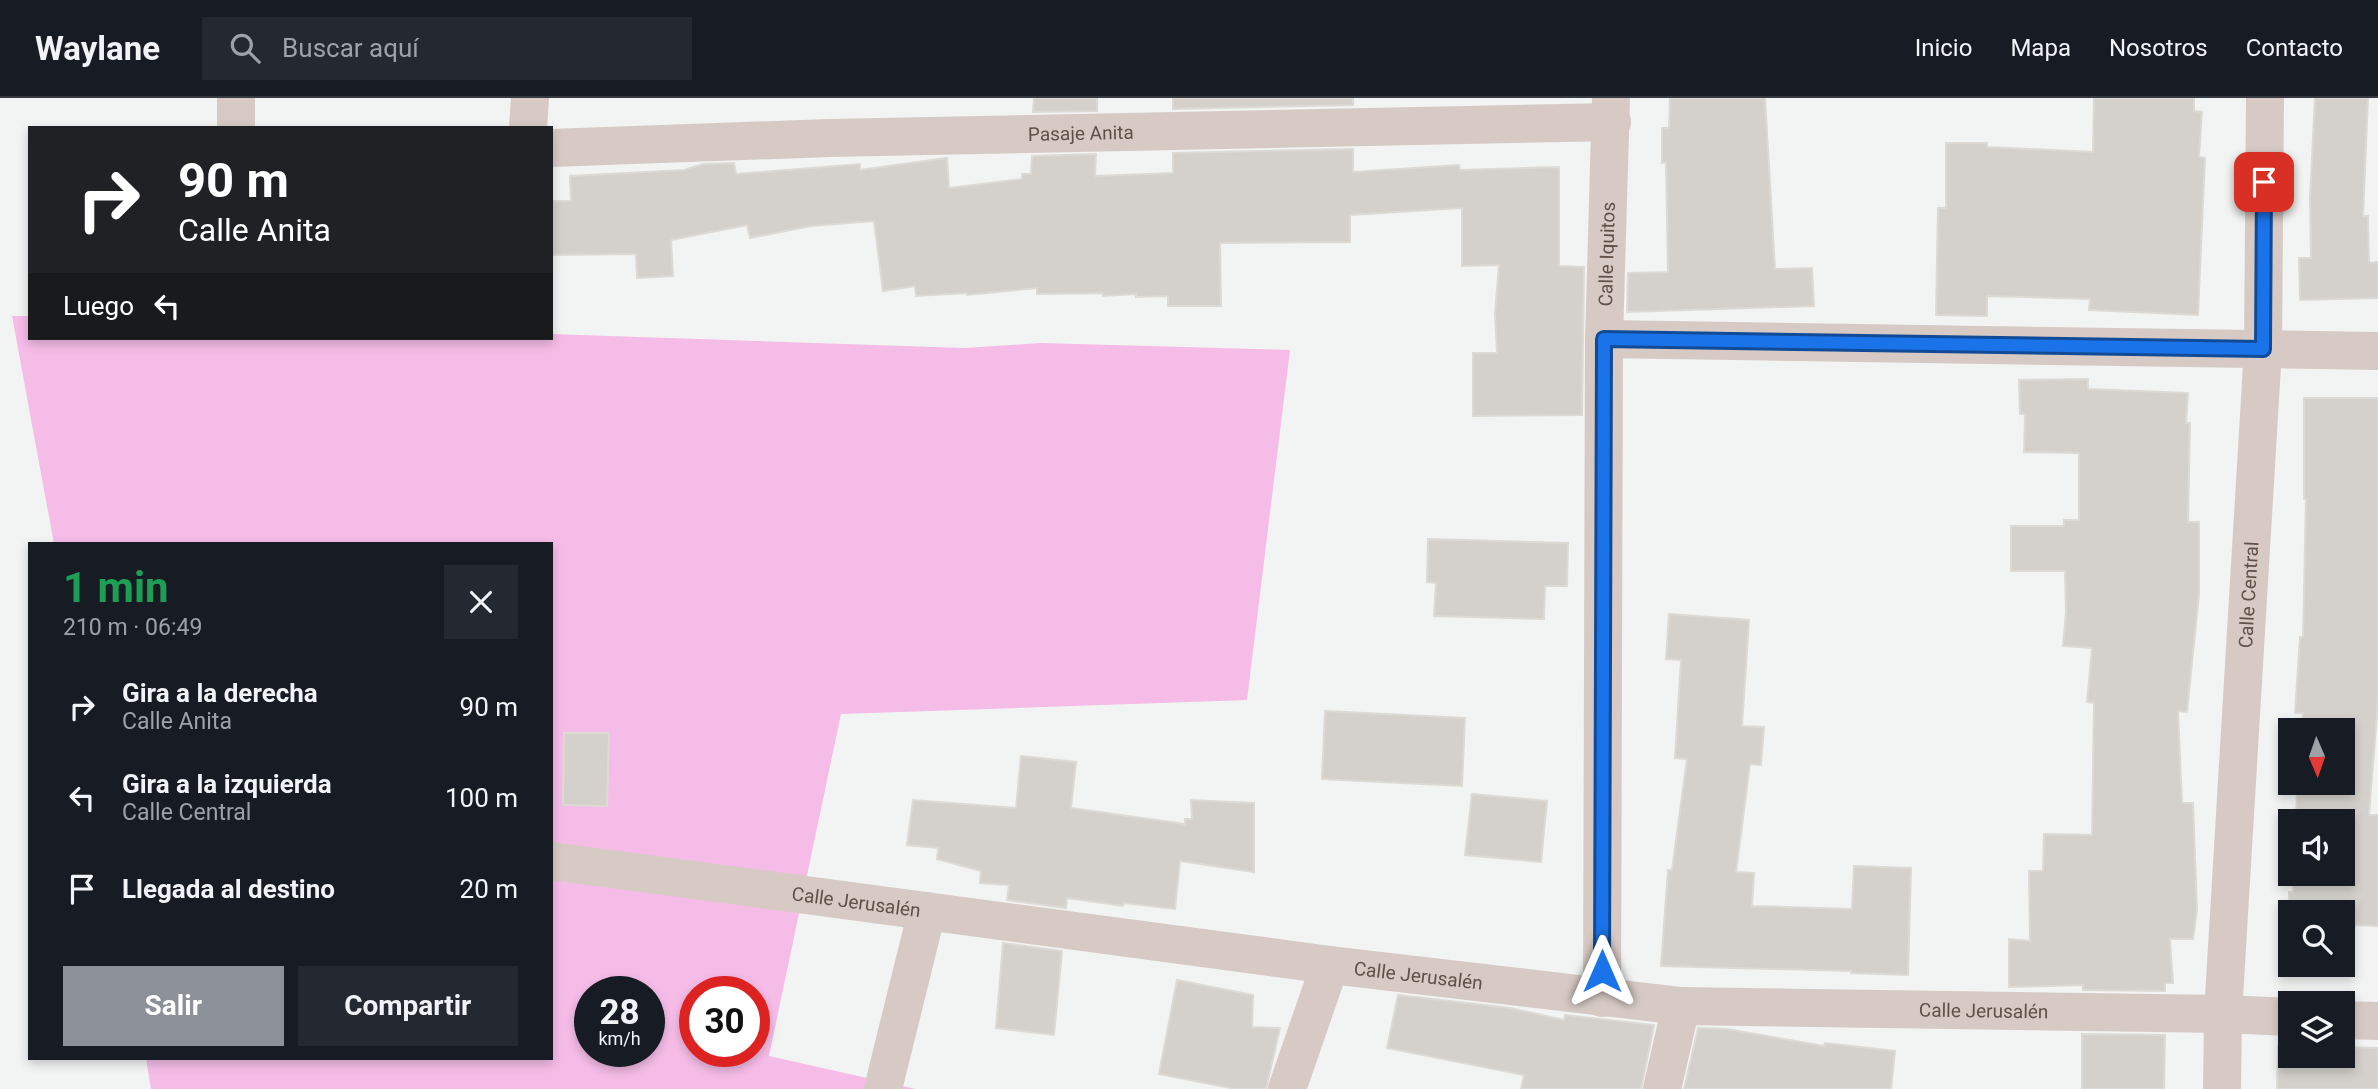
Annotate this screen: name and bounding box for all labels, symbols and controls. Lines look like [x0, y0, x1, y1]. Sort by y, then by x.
search box [202, 17, 692, 80]
text: Waylane [35, 29, 160, 68]
icon: search [226, 29, 264, 67]
text: Buscar aquí [282, 33, 419, 63]
text: Inicio [1915, 34, 1972, 62]
text: Mapa [2010, 34, 2071, 62]
text: Nosotros [2109, 34, 2208, 62]
text: Contacto [2246, 34, 2343, 62]
street label: Pasaje Anita [1028, 120, 1134, 145]
text: 90 m [178, 152, 289, 209]
pin [2234, 152, 2294, 212]
icon: right [63, 154, 154, 245]
icon: arrive [2245, 163, 2283, 201]
street label: Calle Iquitos [1593, 201, 1619, 307]
text: Calle Anita [178, 211, 331, 249]
icon: left [148, 287, 186, 325]
text: Luego [63, 291, 134, 321]
street label: Calle Central [2234, 541, 2263, 649]
text: 1 min [63, 563, 169, 612]
button: close [444, 565, 518, 639]
text: 210 m · 06:49 [63, 614, 202, 641]
text: Gira a la derecha [122, 678, 318, 708]
icon: right [63, 688, 101, 726]
text: 90 m [460, 692, 518, 722]
text: Calle Anita [122, 708, 232, 735]
north arrow [2278, 718, 2356, 794]
map controls [2278, 718, 2355, 1068]
text: Gira a la izquierda [122, 769, 332, 799]
icon: left [63, 779, 101, 817]
text: 100 m [445, 783, 518, 813]
text: Calle Central [122, 799, 251, 826]
button: sound [2278, 809, 2355, 886]
icon: arrive [63, 870, 101, 908]
text: Llegada al destino [122, 874, 335, 904]
text: 20 m [460, 874, 518, 904]
street label: Calle Jerusalén [791, 882, 922, 922]
button: search [2278, 900, 2355, 977]
position arrow [1565, 934, 1639, 1008]
street label: Calle Jerusalén [1353, 956, 1484, 994]
button: Salir [63, 966, 284, 1046]
button: Compartir [298, 966, 518, 1046]
speed limit sign: 30 [679, 976, 770, 1067]
button: layers [2278, 991, 2355, 1068]
text: 28 [599, 992, 640, 1033]
street label: Calle Jerusalén [1919, 998, 2049, 1023]
text: km/h [598, 1028, 641, 1049]

